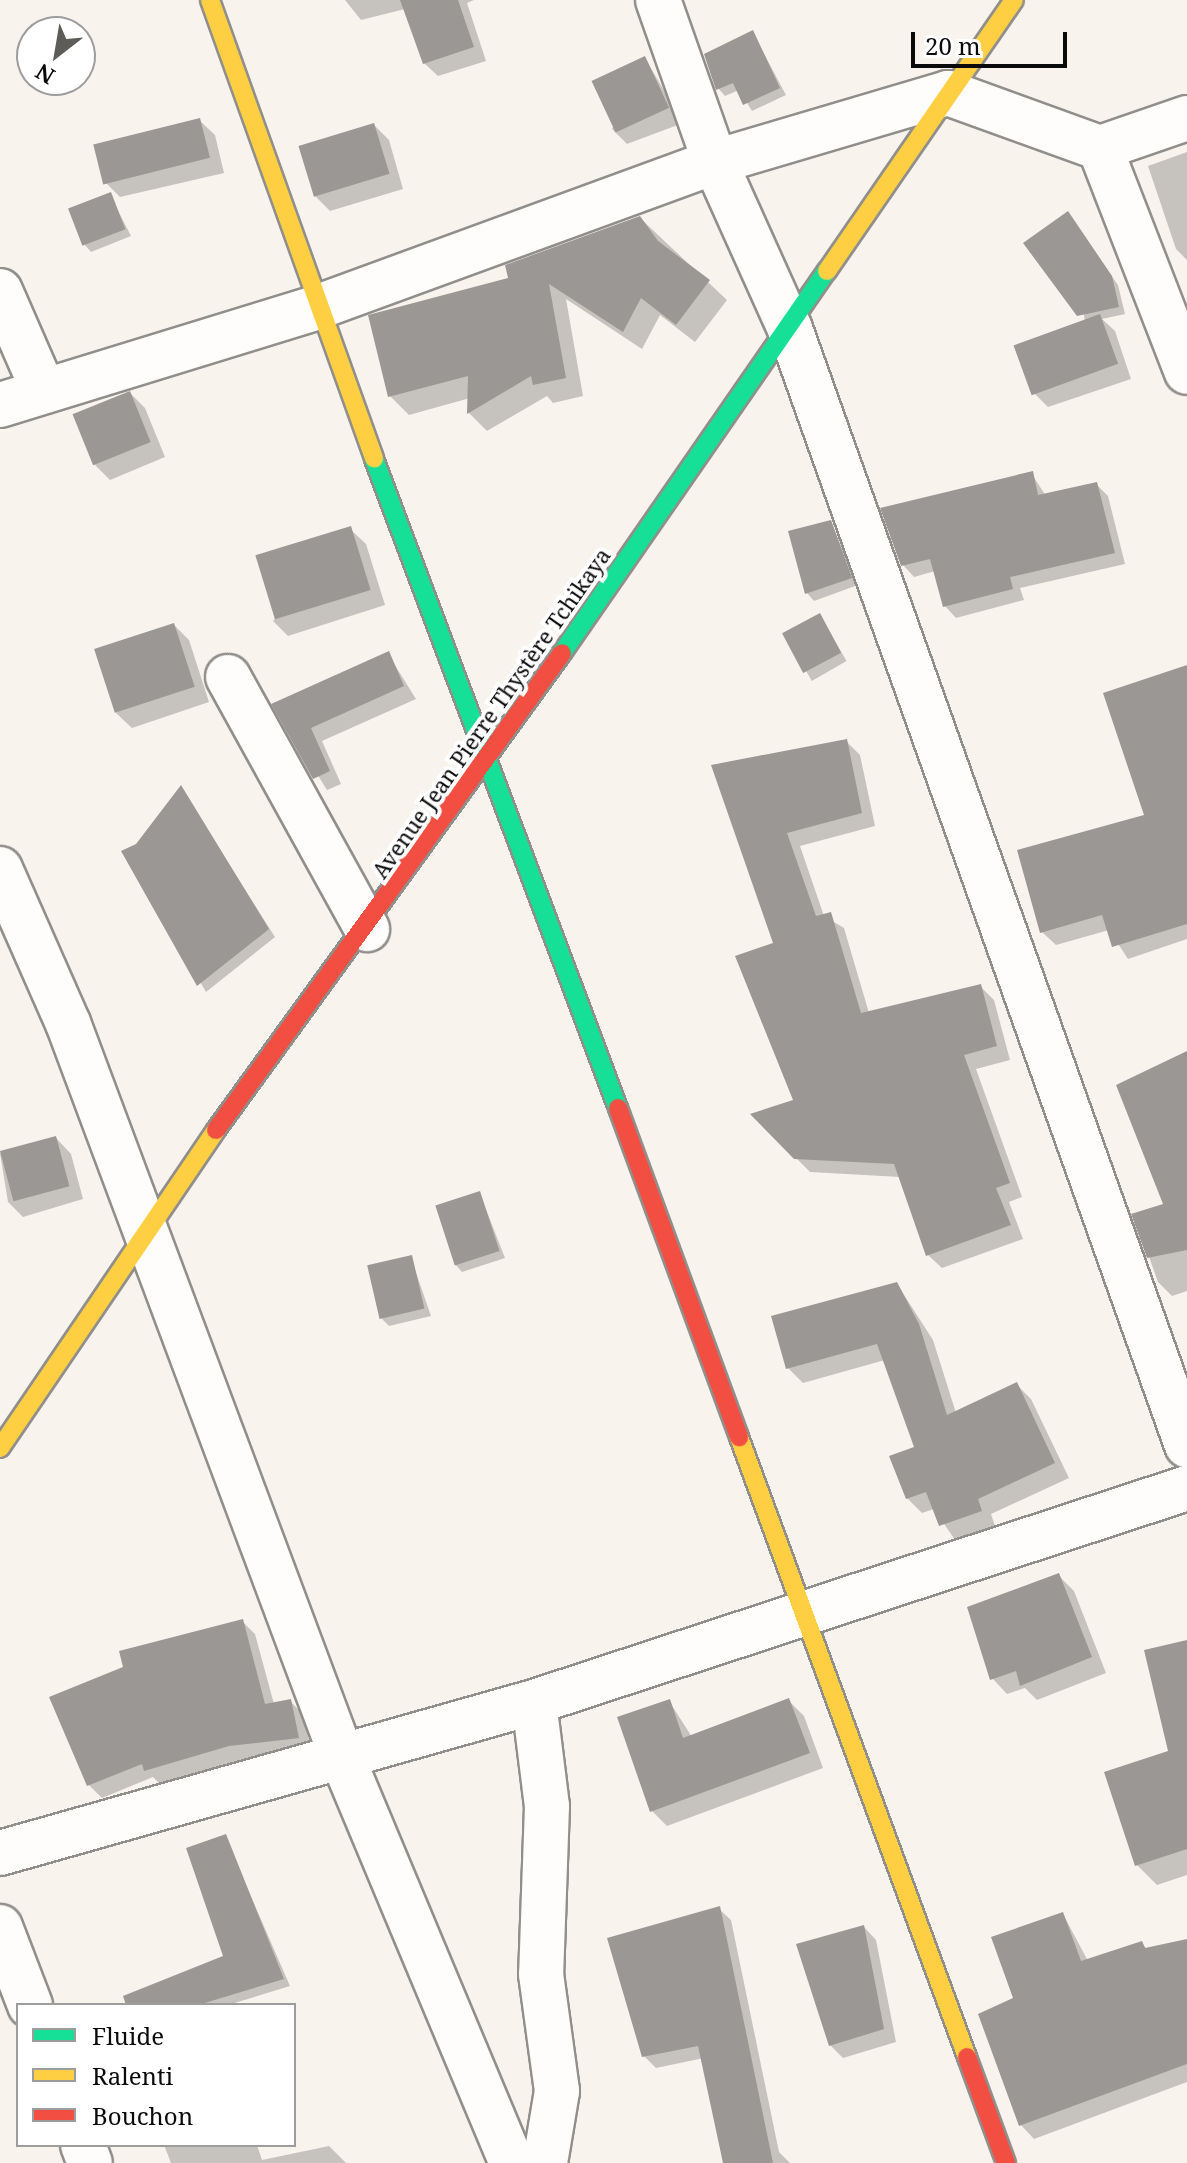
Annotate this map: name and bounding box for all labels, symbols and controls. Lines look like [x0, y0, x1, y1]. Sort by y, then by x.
north arrow [16, 16, 96, 96]
scale bar [915, 16, 1071, 66]
text: 20 m [925, 29, 981, 62]
text: N [30, 58, 60, 92]
street label: Avenue Jean Pierre Thystère Tchikaya [366, 543, 616, 883]
legend [16, 2003, 296, 2147]
text: Fluide [92, 2019, 164, 2052]
text: Ralenti [92, 2059, 173, 2092]
text: Bouchon [92, 2099, 193, 2132]

